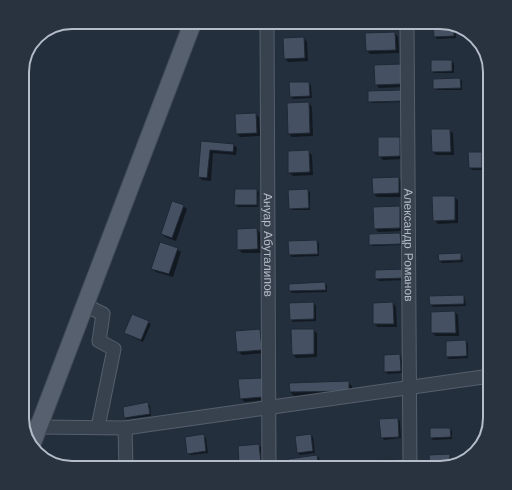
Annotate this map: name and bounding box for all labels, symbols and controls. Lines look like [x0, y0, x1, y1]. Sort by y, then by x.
street label: Александр Романов [401, 188, 416, 302]
street label: Ануар Абуталипов [261, 193, 275, 297]

